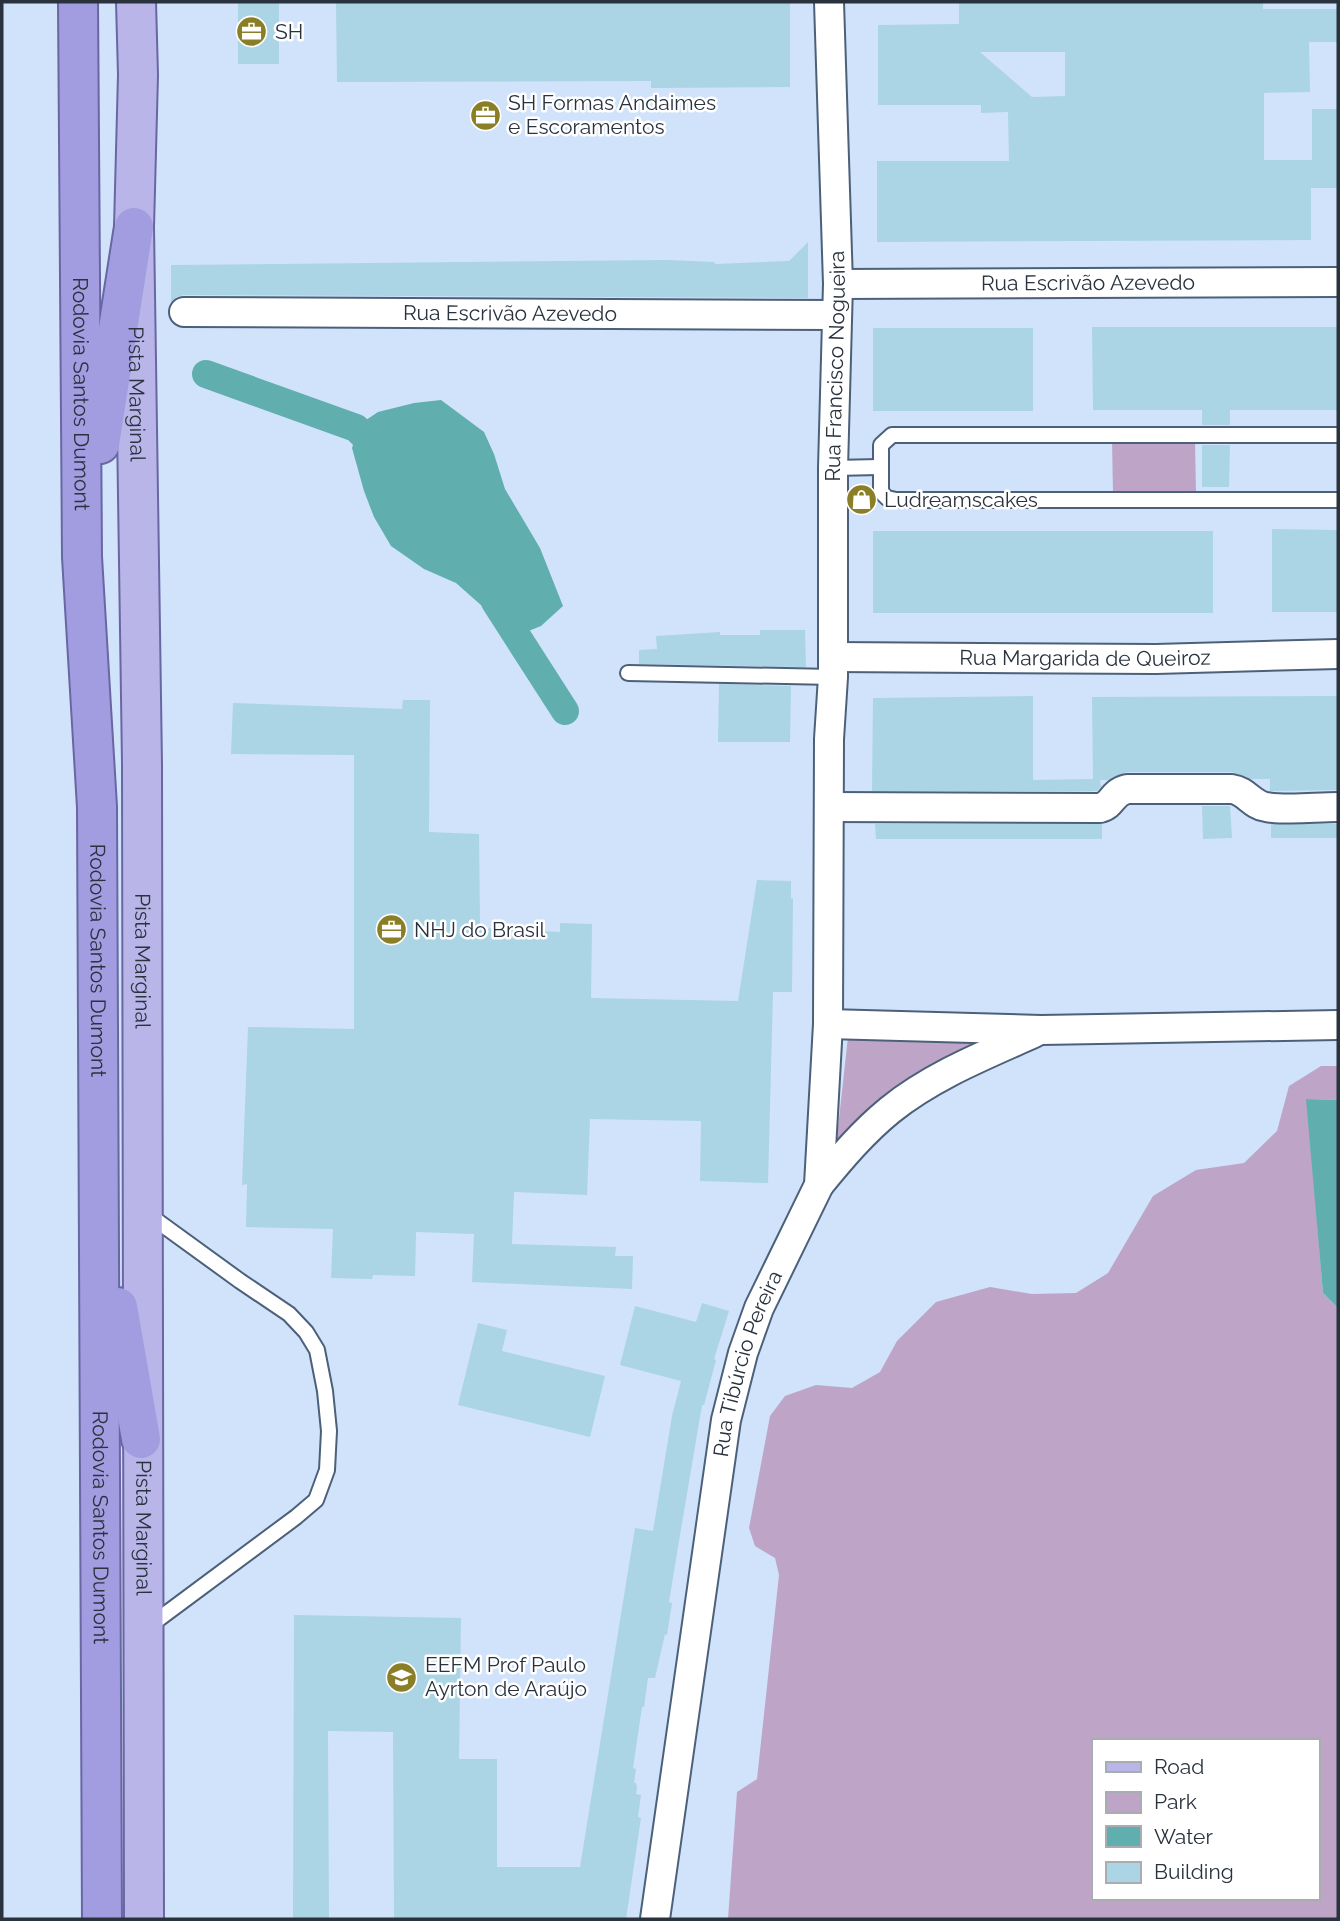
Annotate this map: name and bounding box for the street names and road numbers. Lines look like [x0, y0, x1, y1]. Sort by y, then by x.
street label: Rua Francisco Nogueira [820, 250, 850, 482]
street label: Rua Escrivão Azevedo [981, 270, 1195, 295]
street label: Rodovia Santos Dumont [68, 277, 95, 511]
street label: Rua Escrivão Azevedo [403, 300, 617, 326]
street label: Pista Marginal [123, 326, 150, 462]
street label: Rua Margarida de Queiroz [959, 645, 1211, 671]
street label: Rodovia Santos Dumont [85, 844, 111, 1077]
street label: Pista Marginal [130, 893, 155, 1029]
street label: Rua Tibúrcio Pereira [708, 1266, 787, 1458]
street label: Rodovia Santos Dumont [88, 1411, 114, 1644]
street label: Pista Marginal [131, 1460, 156, 1596]

